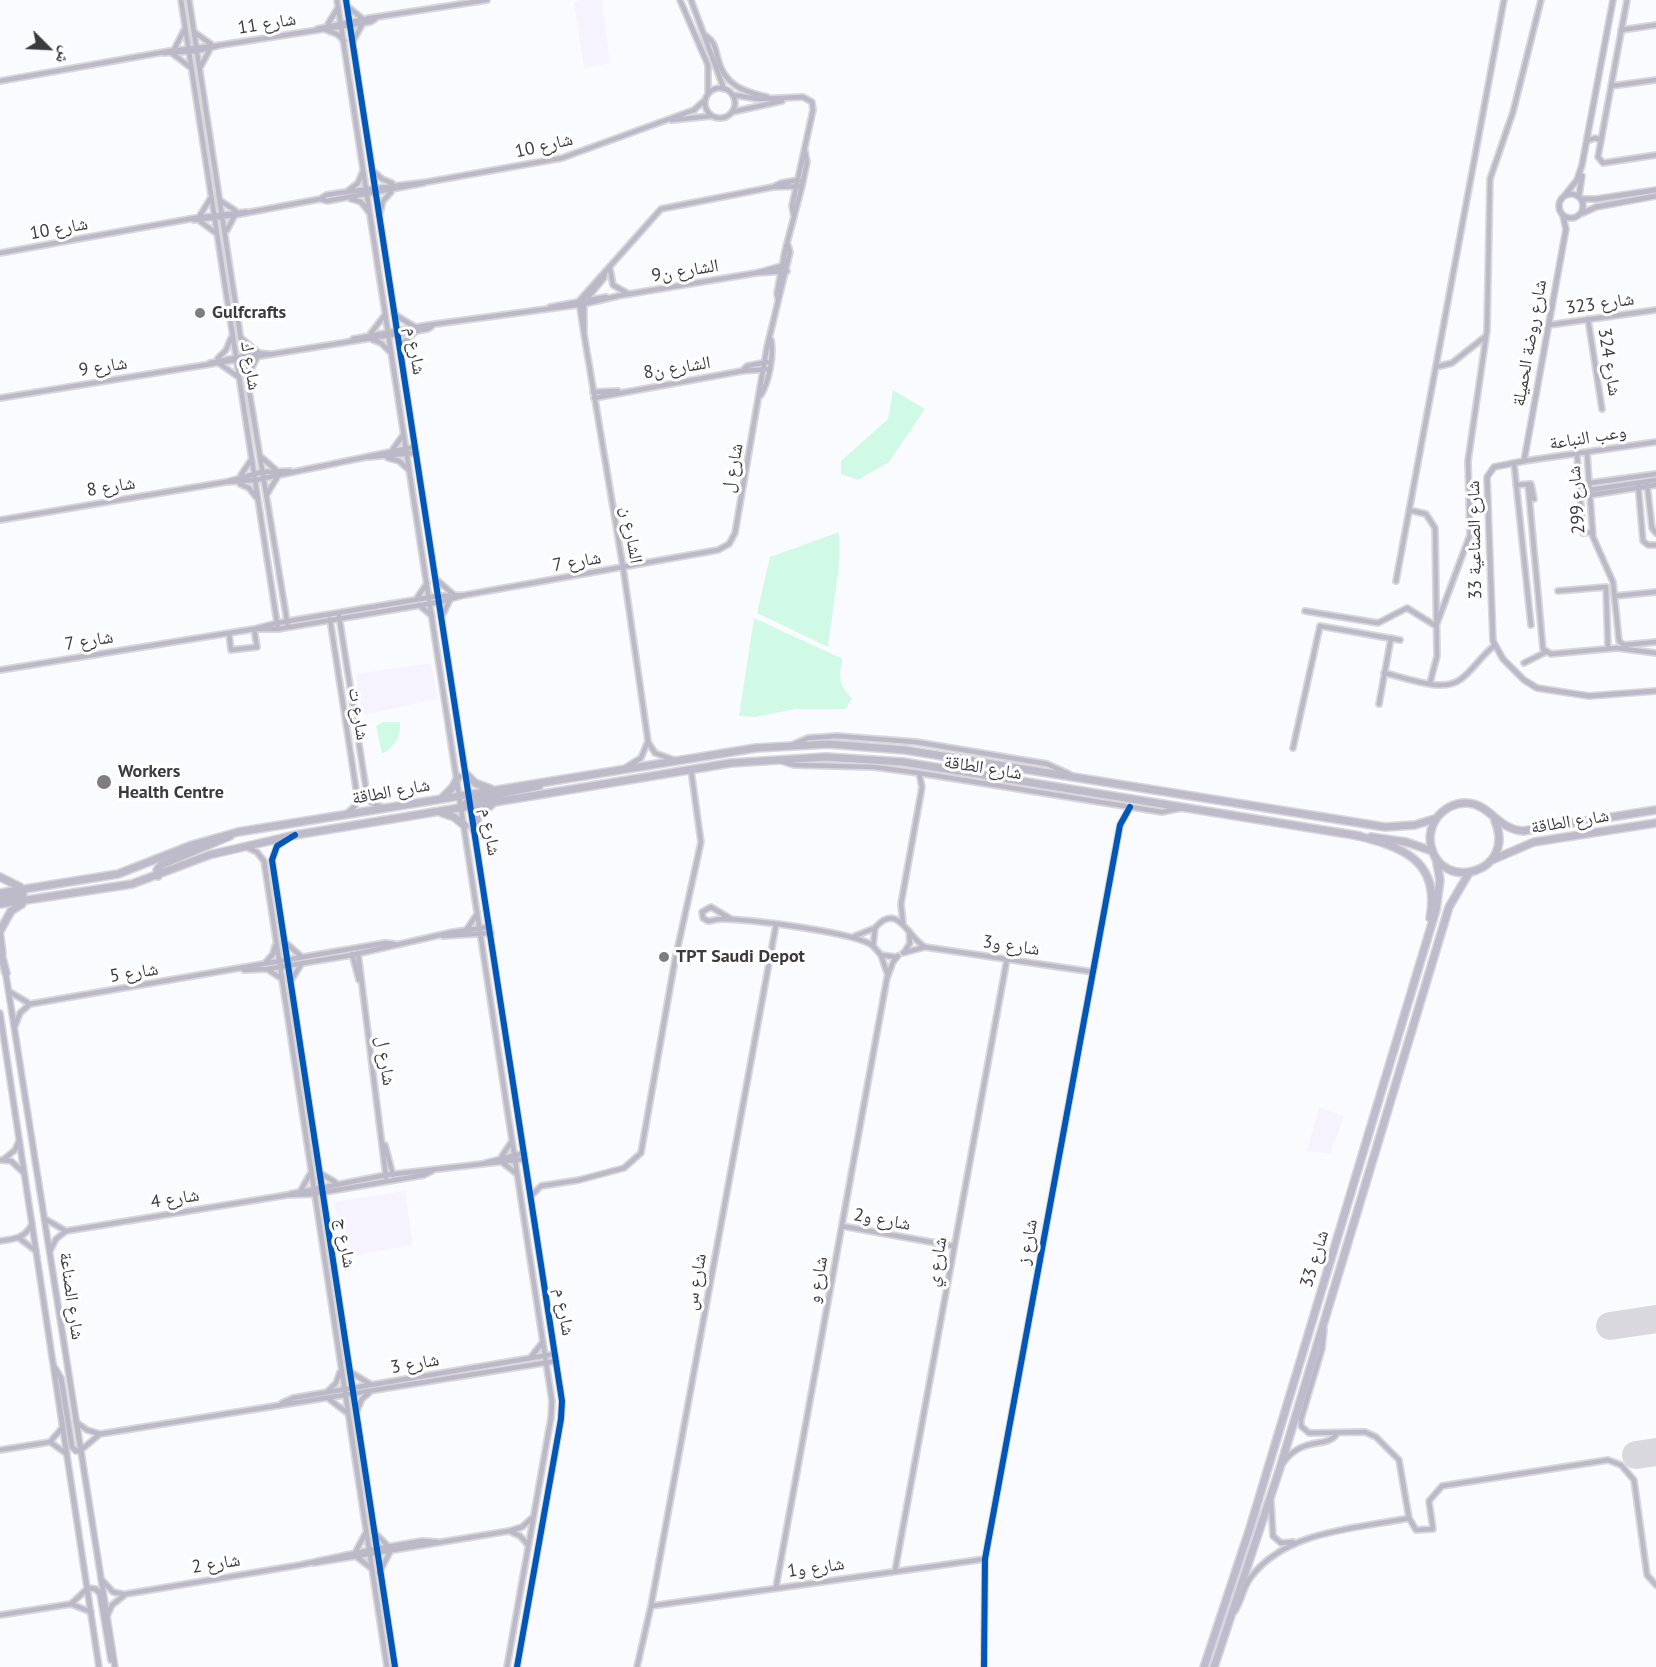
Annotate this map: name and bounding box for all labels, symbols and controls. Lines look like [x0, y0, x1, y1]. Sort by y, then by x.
street label: شارع 11 [236, 9, 298, 39]
north arrow [18, 18, 78, 78]
text: ش [52, 43, 77, 67]
street label: شارع 10 [513, 129, 575, 163]
street label: شارع 10 [28, 213, 90, 245]
street label: الشارع ن9 [650, 255, 720, 287]
street label: شارع روضة الحميلة [1508, 278, 1552, 408]
street label: شارع 323 [1565, 289, 1635, 319]
place label: Gulfcrafts [212, 302, 286, 324]
marker: Gulfcrafts [193, 306, 207, 320]
street label: شارع م [401, 326, 429, 376]
street label: شارع 324 [1593, 327, 1625, 397]
street label: شارع ك [235, 340, 265, 392]
street label: الشارع ن8 [642, 352, 712, 384]
street label: شارع 9 [77, 353, 129, 381]
street label: وعب النباعة [1548, 421, 1628, 455]
street label: شارع ل [718, 442, 748, 494]
street label: شارع 299 [1564, 465, 1590, 535]
street label: شارع 8 [85, 473, 137, 501]
street label: شارع الصناعية 33 [1463, 480, 1487, 600]
street label: الشارع ن [615, 505, 647, 565]
street label: شارع 7 [551, 547, 603, 577]
street label: شارع 7 [63, 627, 115, 655]
street label: شارع ت [343, 686, 373, 742]
street label: شارع الطاقة [942, 751, 1024, 785]
place label: Workers Health Centre [118, 761, 224, 804]
marker: Workers Health Centre [95, 773, 113, 791]
street label: شارع الطاقة [350, 775, 432, 809]
street label: شارع الطاقة [1529, 805, 1611, 839]
street label: شارع م [476, 807, 504, 857]
street label: شارع و3 [981, 931, 1041, 961]
place label: TPT Saudi Depot [676, 946, 805, 968]
marker: TPT Saudi Depot [657, 950, 671, 964]
street label: شارع 5 [108, 959, 160, 987]
street label: شارع ل [371, 1035, 399, 1087]
street label: شارع 4 [149, 1185, 201, 1213]
street label: شارع و2 [852, 1204, 912, 1236]
street label: شارع ج [330, 1216, 360, 1270]
street label: شارع ز [1013, 1217, 1043, 1267]
street label: شارع 33 [1296, 1228, 1334, 1290]
street label: شارع ي [922, 1235, 952, 1289]
street label: شارع الصناعة [54, 1251, 88, 1341]
street label: شارع س [680, 1252, 712, 1312]
street label: شارع و [803, 1255, 833, 1305]
street label: شارع م [550, 1287, 578, 1337]
street label: شارع 3 [389, 1349, 441, 1379]
street label: شارع 2 [190, 1550, 242, 1578]
street label: شارع و1 [786, 1553, 846, 1583]

